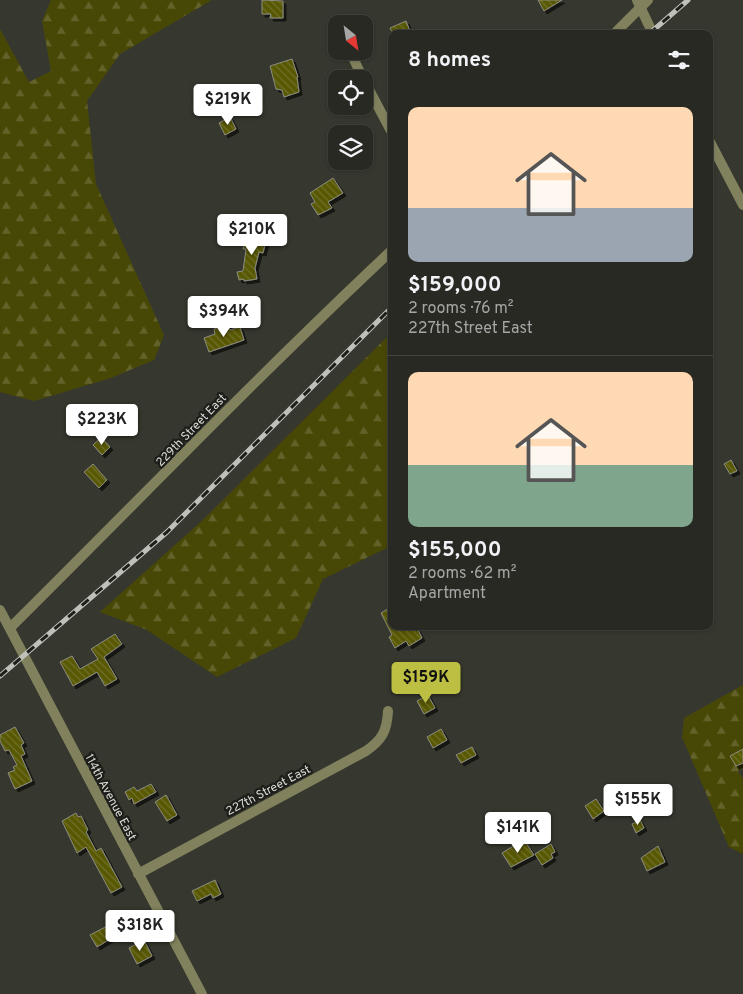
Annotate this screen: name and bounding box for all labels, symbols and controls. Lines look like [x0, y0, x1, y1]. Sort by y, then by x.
north arrow [328, 15, 372, 60]
map controls [328, 15, 373, 170]
icon: filters [665, 46, 693, 74]
text: 8 homes [408, 47, 491, 74]
button: locate [328, 70, 373, 115]
pin: $219K [193, 84, 263, 126]
text: $219K [205, 90, 252, 110]
button: layers [328, 125, 373, 170]
icon: home [506, 139, 596, 229]
pin: $210K [217, 214, 287, 256]
text: $210K [228, 220, 276, 240]
text: $159,000 [408, 272, 502, 299]
pin: $394K [189, 296, 259, 338]
text: 2 rooms · 76 m² [408, 299, 514, 319]
text: $394K [199, 302, 249, 322]
text: 227th Street East [408, 319, 533, 339]
street label: 229th Street East [153, 391, 230, 470]
pin: $223K [67, 404, 137, 446]
icon: home [506, 405, 596, 495]
text: $223K [77, 410, 127, 430]
text: $155,000 [408, 537, 502, 564]
text: 2 rooms · 62 m² [408, 564, 516, 584]
text: Apartment [408, 584, 486, 604]
pin: $159K [391, 662, 461, 704]
text: $159K [403, 668, 450, 688]
street label: 114th Avenue East [81, 751, 140, 844]
street label: 227th Street East [223, 762, 314, 820]
pin: $155K [603, 784, 673, 826]
text: $155K [615, 790, 661, 810]
pin: $141K [483, 812, 553, 854]
text: $141K [496, 818, 540, 838]
pin: $318K [105, 910, 175, 952]
text: $318K [117, 916, 163, 936]

